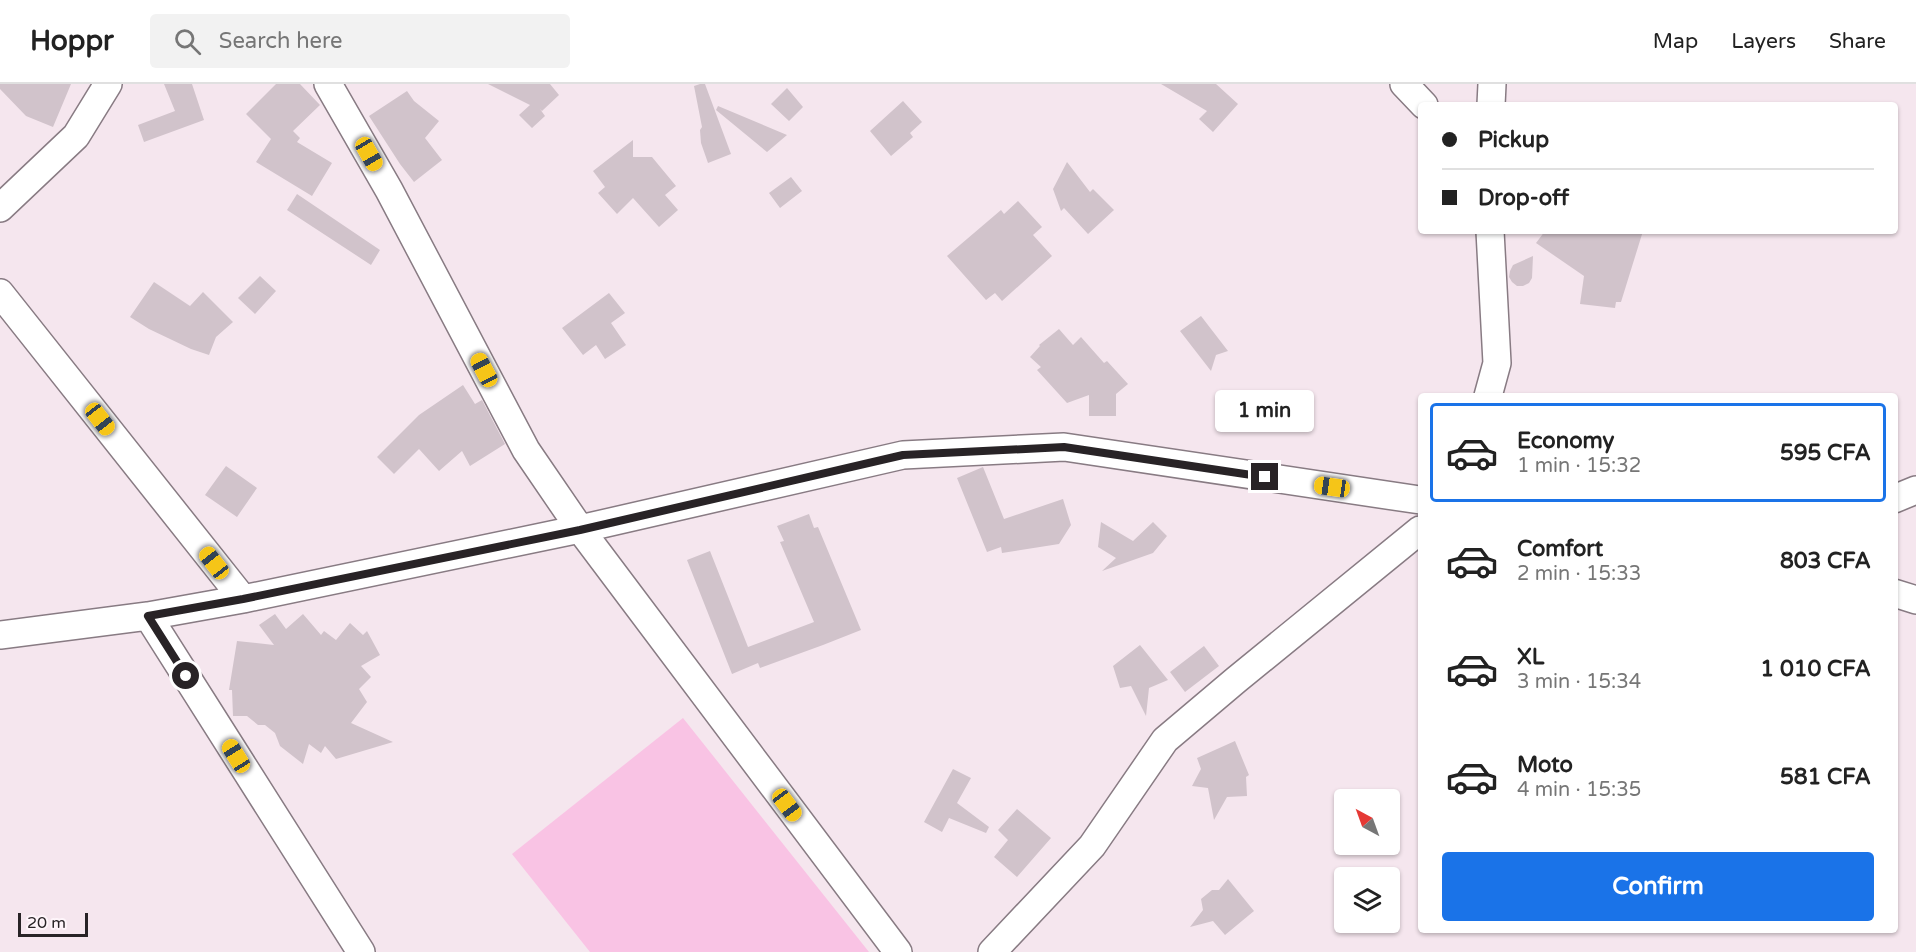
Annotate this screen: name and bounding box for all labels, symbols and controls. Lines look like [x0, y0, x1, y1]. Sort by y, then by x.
search box [150, 14, 570, 68]
text: Hoppr [30, 24, 114, 58]
icon: search [171, 25, 204, 58]
text: Search here [219, 28, 343, 54]
text: Map [1653, 29, 1698, 54]
text: Layers [1731, 29, 1796, 54]
text: Share [1829, 29, 1886, 54]
text: Pickup [1478, 127, 1549, 153]
car [352, 134, 386, 174]
text: Drop-off [1478, 185, 1569, 211]
car [468, 350, 500, 390]
callout: 1 min [1216, 390, 1314, 432]
car [82, 399, 118, 439]
text: 1 min [1238, 399, 1291, 423]
icon: car [1445, 426, 1499, 480]
text: Economy [1517, 428, 1614, 454]
text: 595 CFA [1780, 440, 1871, 466]
text: 1 min · 15:32 [1517, 454, 1641, 478]
route end [1251, 463, 1278, 490]
car [1313, 476, 1351, 498]
icon: car [1445, 534, 1499, 588]
text: Comfort [1517, 536, 1603, 562]
car [196, 543, 232, 583]
text: 803 CFA [1780, 548, 1871, 574]
text: 2 min · 15:33 [1517, 562, 1641, 586]
icon: car [1445, 642, 1499, 696]
text: XL [1517, 644, 1544, 670]
text: 1 010 CFA [1760, 656, 1871, 682]
route start [172, 662, 199, 689]
text: 3 min · 15:34 [1517, 670, 1641, 694]
car [219, 736, 253, 776]
icon: car [1445, 750, 1499, 804]
text: Moto [1517, 752, 1573, 778]
text: 581 CFA [1780, 764, 1871, 790]
text: 4 min · 15:35 [1517, 778, 1641, 802]
car [769, 785, 805, 825]
north arrow [1334, 789, 1400, 855]
map controls [1334, 789, 1400, 933]
button: Confirm [1442, 852, 1874, 921]
button: layers [1334, 867, 1400, 933]
scale bar [18, 910, 88, 938]
text: 20 m [27, 913, 66, 933]

